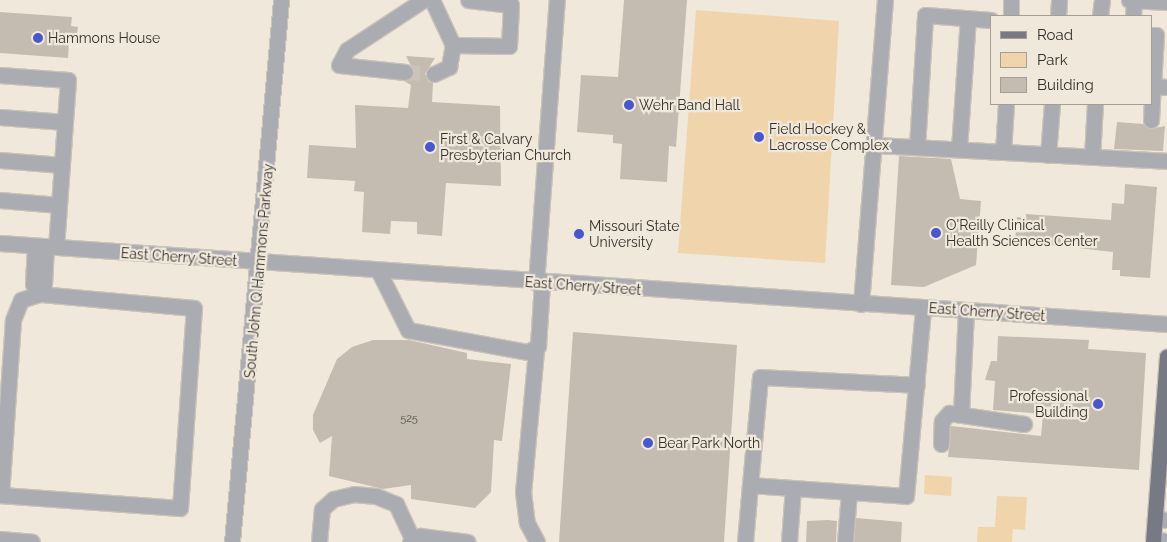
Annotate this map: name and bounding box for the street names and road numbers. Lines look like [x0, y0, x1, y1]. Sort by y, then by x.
street label: South John Q Hammons Parkway [241, 163, 277, 379]
street label: East Cherry Street [120, 245, 238, 269]
street label: East Cherry Street [524, 274, 642, 298]
street label: East Cherry Street [928, 300, 1046, 324]

